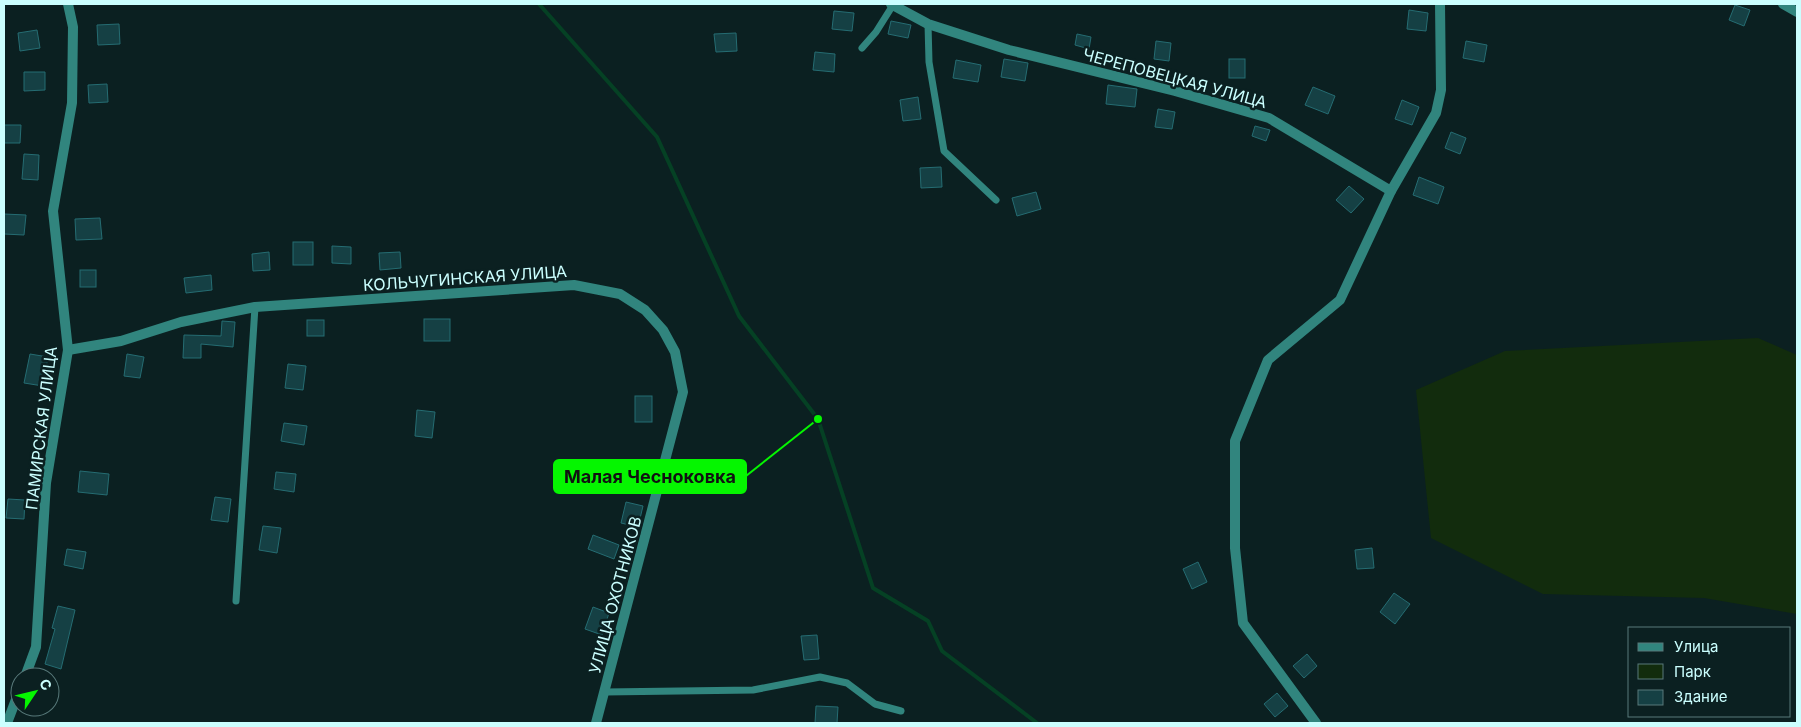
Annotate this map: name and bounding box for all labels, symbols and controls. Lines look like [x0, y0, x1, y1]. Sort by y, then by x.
street label: ЧЕРЕПОВЕЦКАЯ УЛИЦА [1081, 44, 1269, 112]
street label: КОЛЬЧУГИНСКАЯ УЛИЦА [362, 261, 568, 295]
street label: ПАМИРСКАЯ УЛИЦА [21, 345, 61, 511]
callout: Малая Чесноковка [554, 460, 746, 493]
text: Малая Чесноковка [564, 466, 736, 487]
street label: УЛИЦА ОХОТНИКОВ [584, 514, 646, 676]
legend [1628, 627, 1791, 717]
text: Улица [1674, 637, 1718, 656]
text: Парк [1674, 662, 1711, 681]
north arrow [10, 667, 60, 717]
text: С [36, 675, 56, 693]
text: Здание [1674, 687, 1728, 706]

